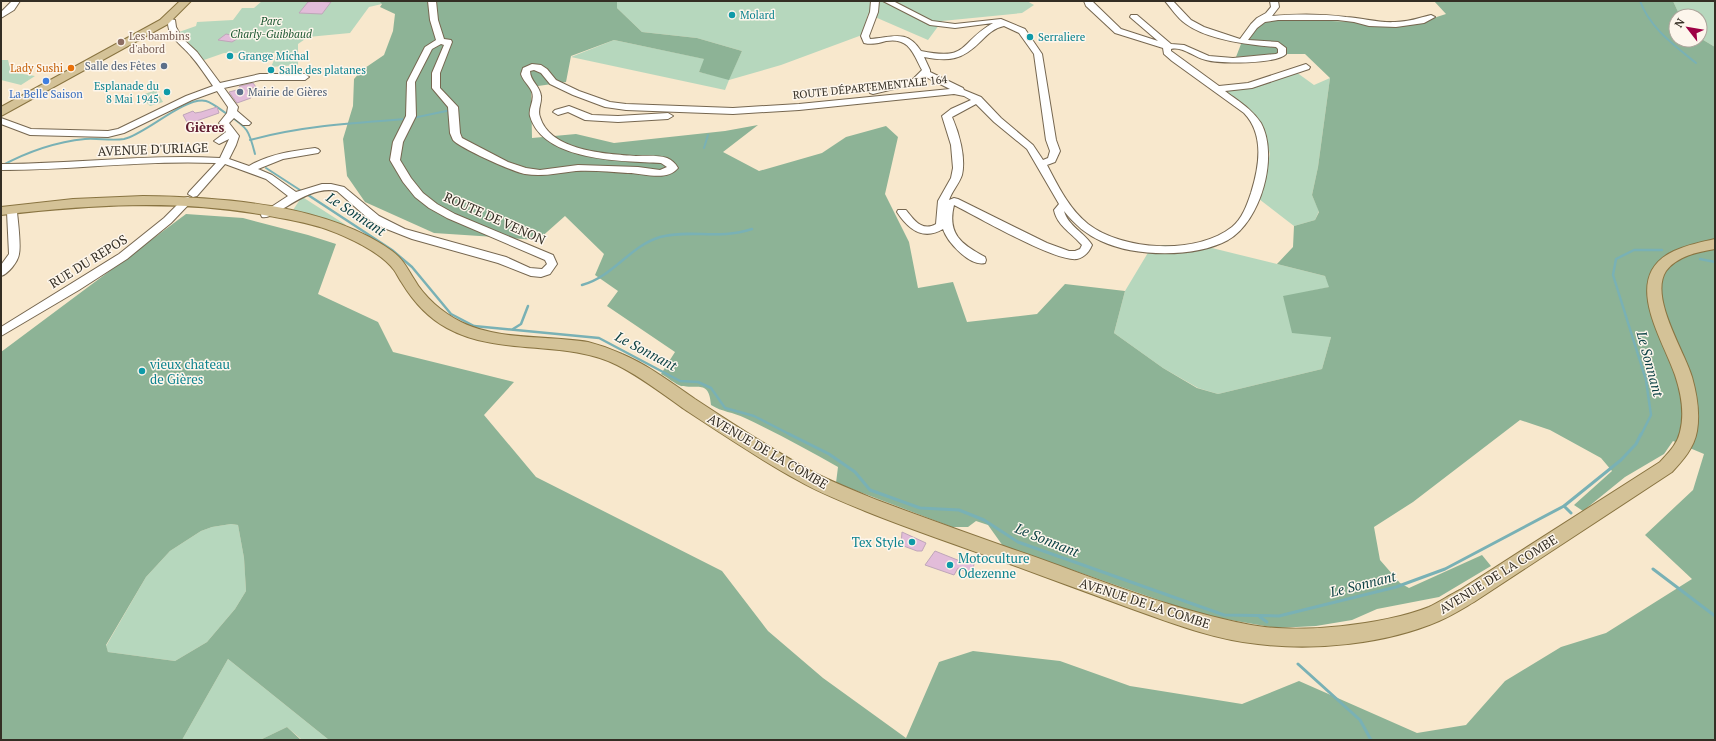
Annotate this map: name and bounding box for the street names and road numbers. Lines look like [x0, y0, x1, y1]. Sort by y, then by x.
street label: ROUTE DÉPARTEMENTALE 164 [792, 72, 948, 102]
street label: AVENUE D'URIAGE [97, 138, 209, 160]
street label: ROUTE DE VENON [441, 187, 549, 249]
street label: RUE DU REPOS [46, 230, 130, 292]
street label: AVENUE DE LA COMBE [704, 409, 832, 493]
street label: AVENUE DE LA COMBE [1435, 530, 1561, 618]
street label: AVENUE DE LA COMBE [1077, 573, 1213, 633]

